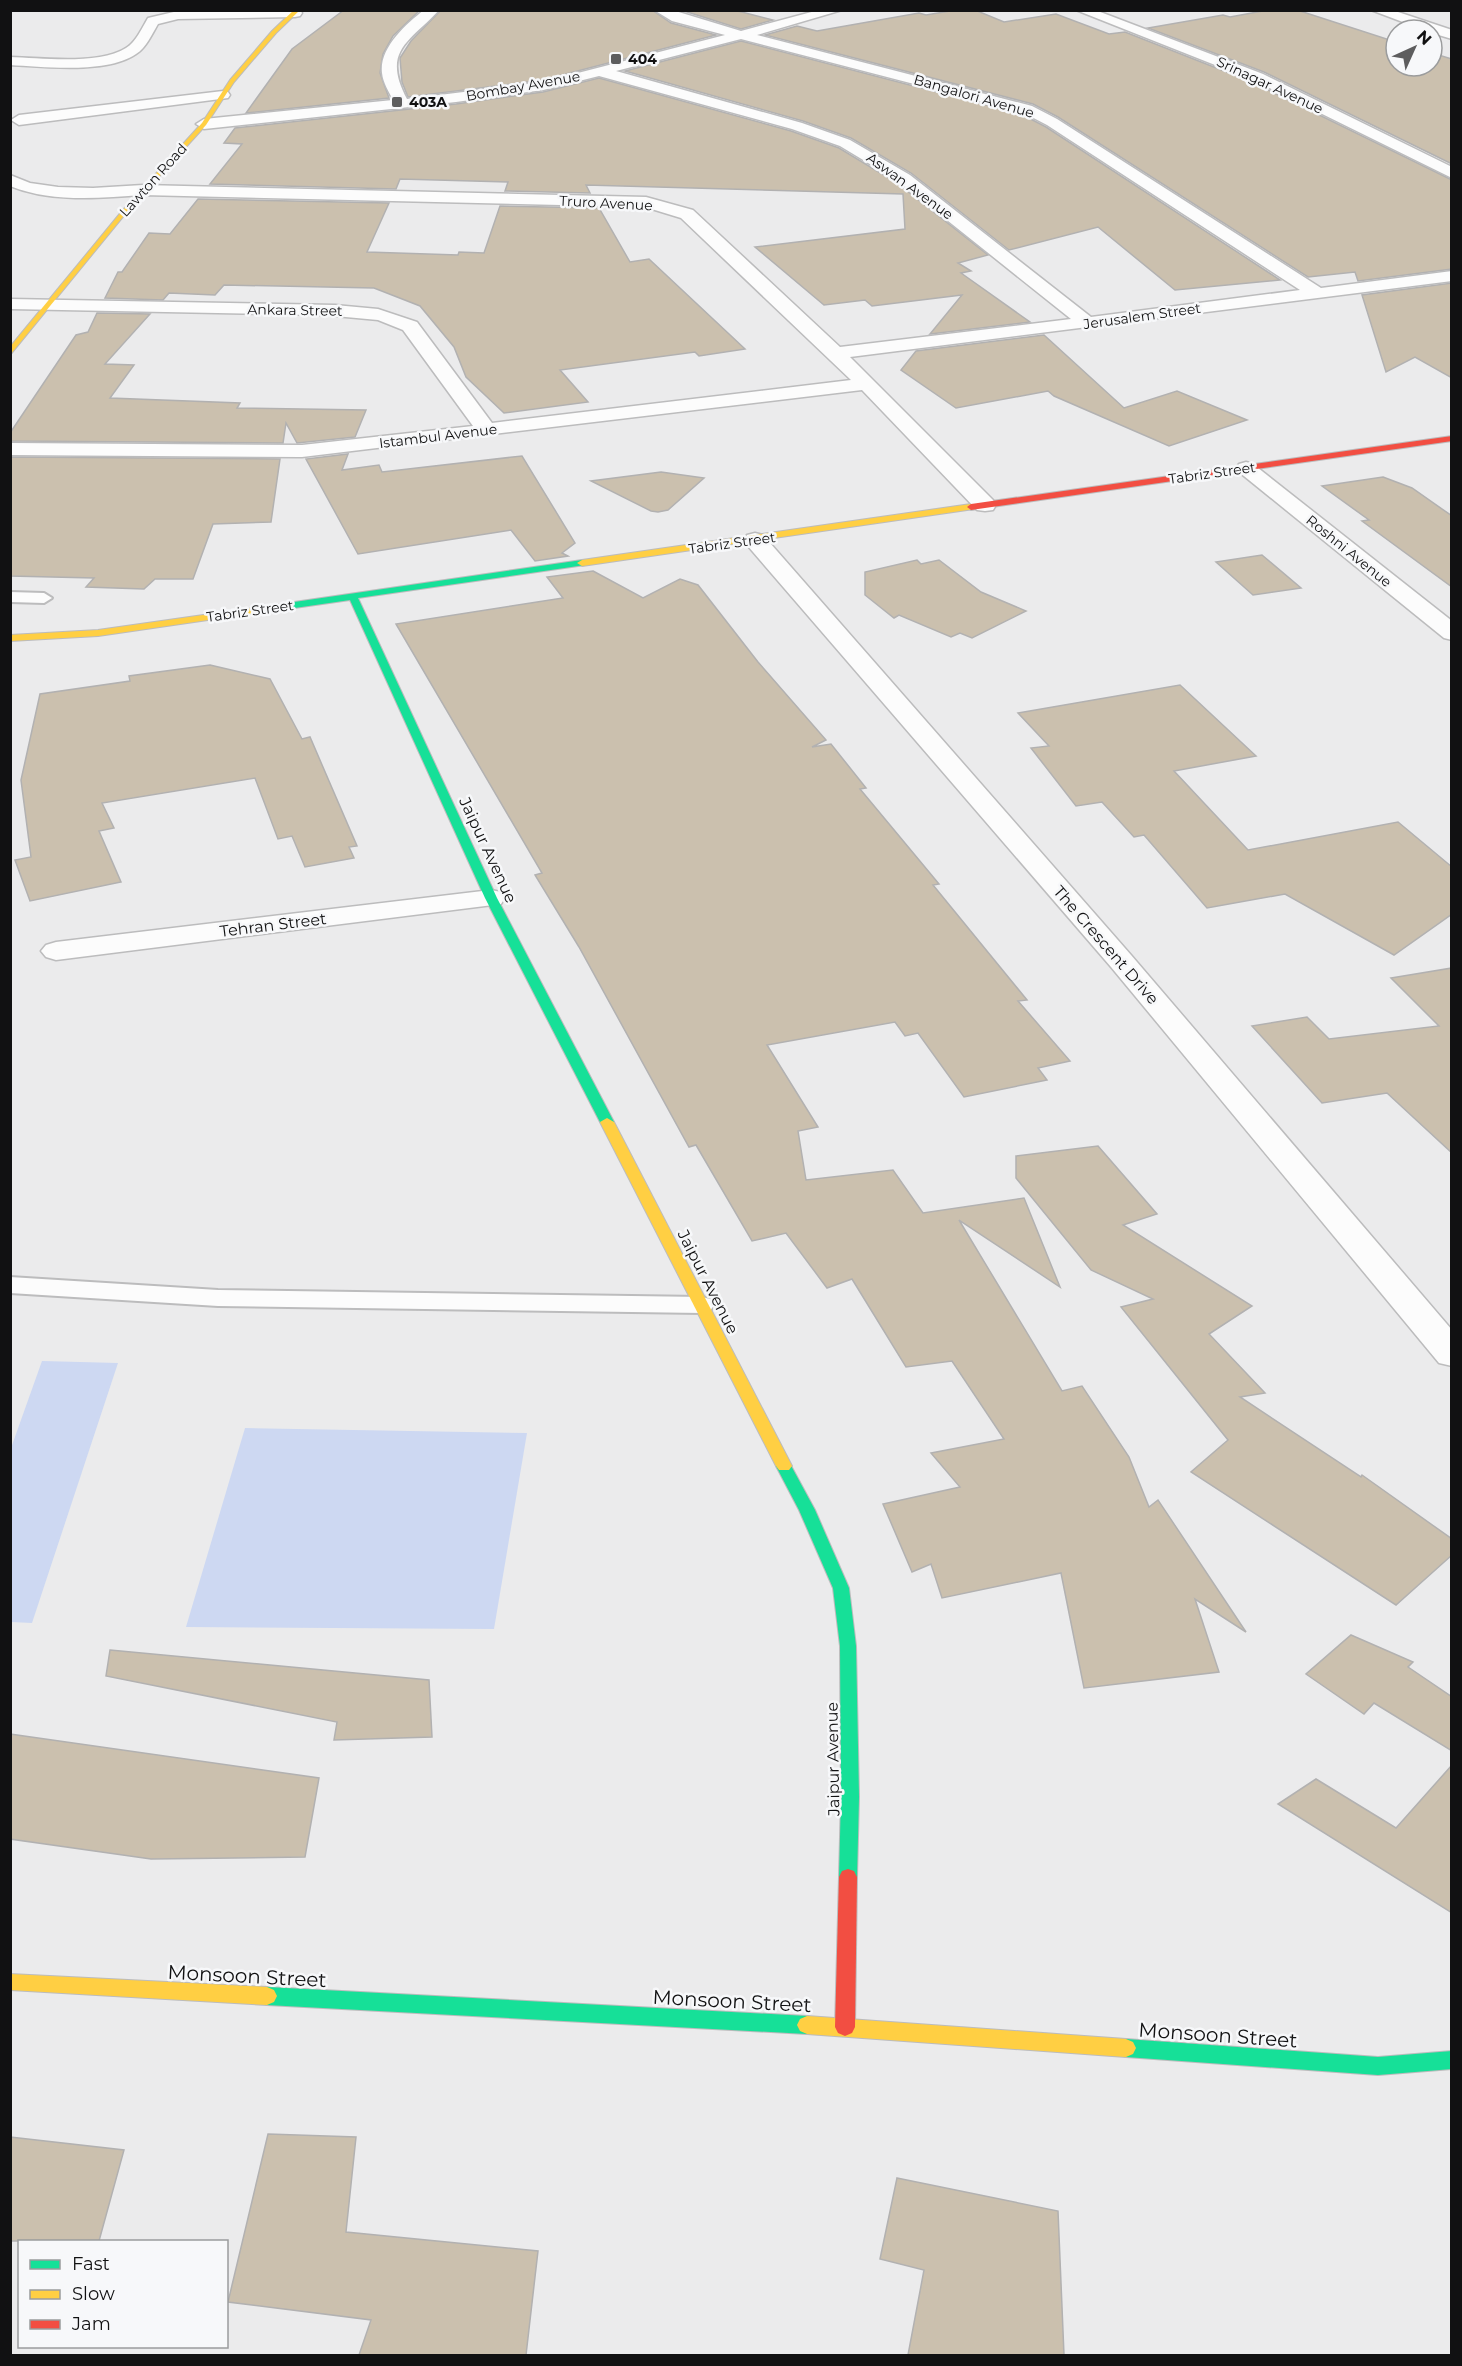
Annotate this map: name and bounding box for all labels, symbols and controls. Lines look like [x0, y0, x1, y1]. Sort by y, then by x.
north arrow [1384, 18, 1444, 78]
text: N [1413, 26, 1436, 49]
place label: 404 [628, 50, 657, 68]
marker: 404 [609, 52, 623, 66]
street label: Srinagar Avenue [1214, 52, 1326, 118]
street label: Bombay Avenue [464, 67, 582, 105]
street label: Bangalori Avenue [912, 70, 1036, 122]
place label: 403A [409, 93, 447, 111]
marker: 403A [390, 95, 404, 109]
street label: Lawton Road [115, 140, 191, 220]
street label: Aswan Avenue [863, 148, 957, 224]
street label: Truro Avenue [559, 192, 653, 214]
street label: Jerusalem Street [1081, 299, 1202, 333]
street label: Ankara Street [247, 300, 343, 320]
street label: Istambul Avenue [378, 420, 498, 452]
street label: Tabriz Street [1167, 458, 1257, 488]
street label: Roshni Avenue [1303, 511, 1395, 591]
street label: Tabriz Street [687, 528, 777, 558]
street label: Tabriz Street [205, 596, 295, 626]
street label: Jaipur Avenue [455, 793, 521, 906]
street label: The Crescent Drive [1049, 882, 1163, 1008]
street label: Tehran Street [219, 909, 328, 941]
street label: Jaipur Avenue [673, 1226, 742, 1337]
street label: Jaipur Avenue [823, 1702, 844, 1817]
street label: Monsoon Street [167, 1960, 327, 1992]
street label: Monsoon Street [652, 1985, 812, 2017]
street label: Monsoon Street [1138, 2017, 1298, 2053]
legend [18, 2240, 228, 2348]
text: Fast [72, 2253, 110, 2275]
text: Slow [72, 2283, 115, 2305]
text: Jam [71, 2313, 111, 2335]

